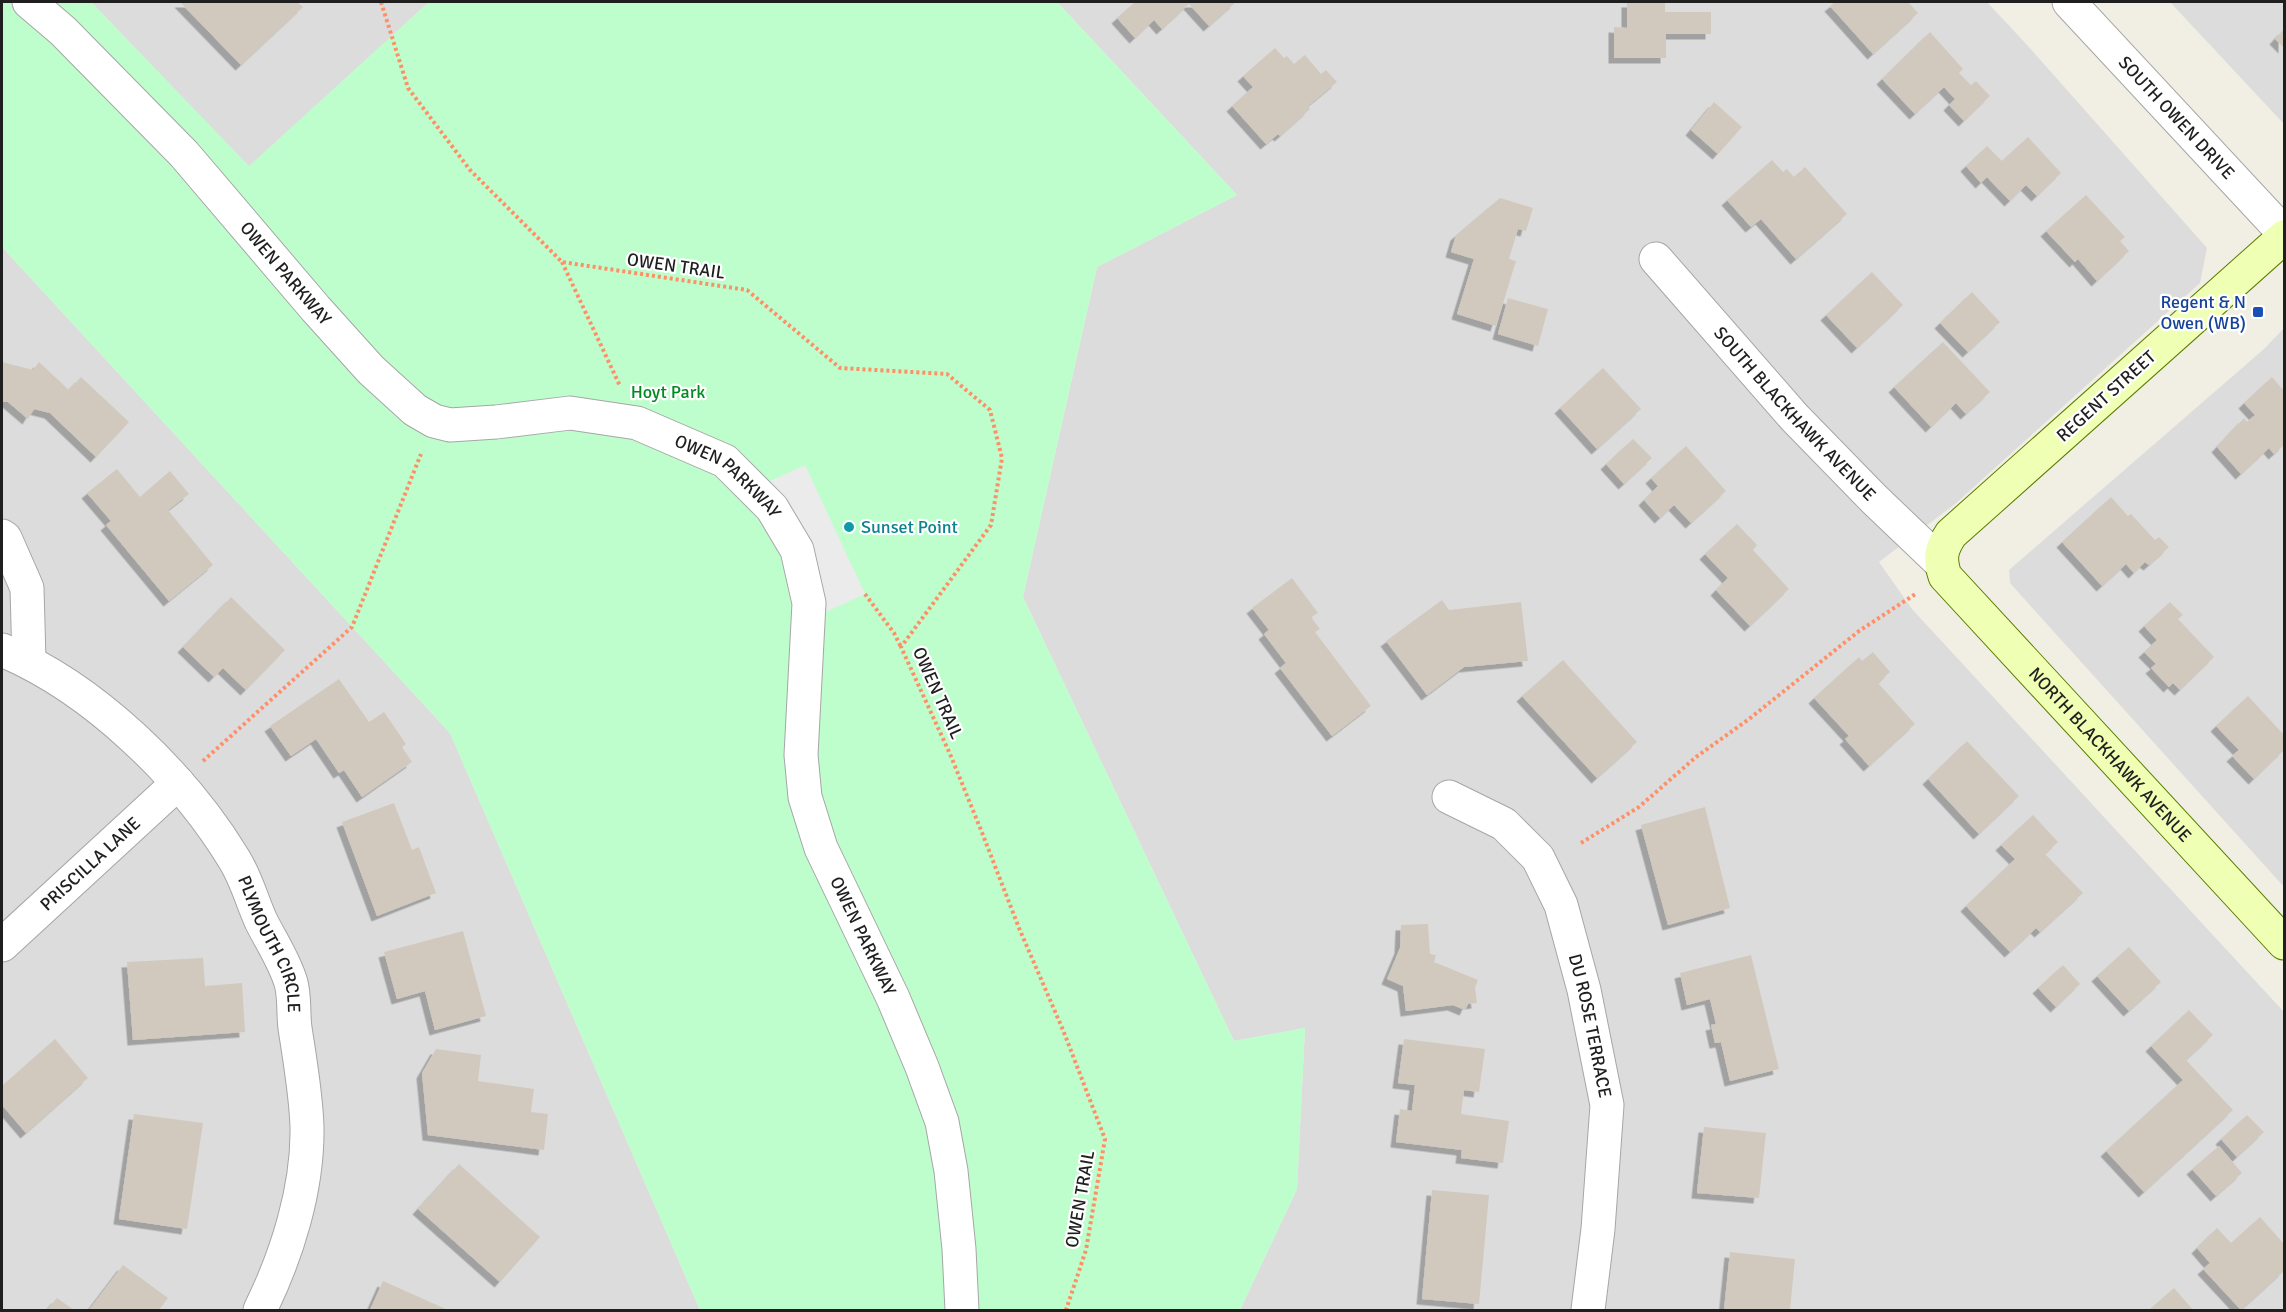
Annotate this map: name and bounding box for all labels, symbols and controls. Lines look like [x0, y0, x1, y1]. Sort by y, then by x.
street label: SOUTH OWEN DRIVE [2114, 51, 2239, 184]
street label: OWEN PARKWAY [235, 217, 336, 330]
street label: OWEN TRAIL [626, 248, 726, 284]
place label: Regent & N Owen (WB) [2160, 291, 2246, 334]
marker: Regent & N Owen (WB) [2251, 305, 2265, 319]
street label: SOUTH BLACKHAWK AVENUE [1709, 322, 1881, 505]
street label: REGENT STREET [2052, 346, 2160, 446]
park label: Hoyt Park [631, 381, 705, 403]
street label: OWEN PARKWAY [671, 430, 786, 521]
place label: Sunset Point [861, 516, 958, 538]
marker: Sunset Point [842, 520, 856, 534]
street label: OWEN TRAIL [908, 643, 968, 743]
street label: NORTH BLACKHAWK AVENUE [2024, 663, 2196, 847]
street label: PRISCILLA LANE [36, 812, 145, 915]
street label: PLYMOUTH CIRCLE [233, 872, 305, 1013]
street label: OWEN PARKWAY [825, 873, 901, 999]
street label: DU ROSE TERRACE [1564, 951, 1616, 1100]
street label: OWEN TRAIL [1061, 1149, 1099, 1249]

